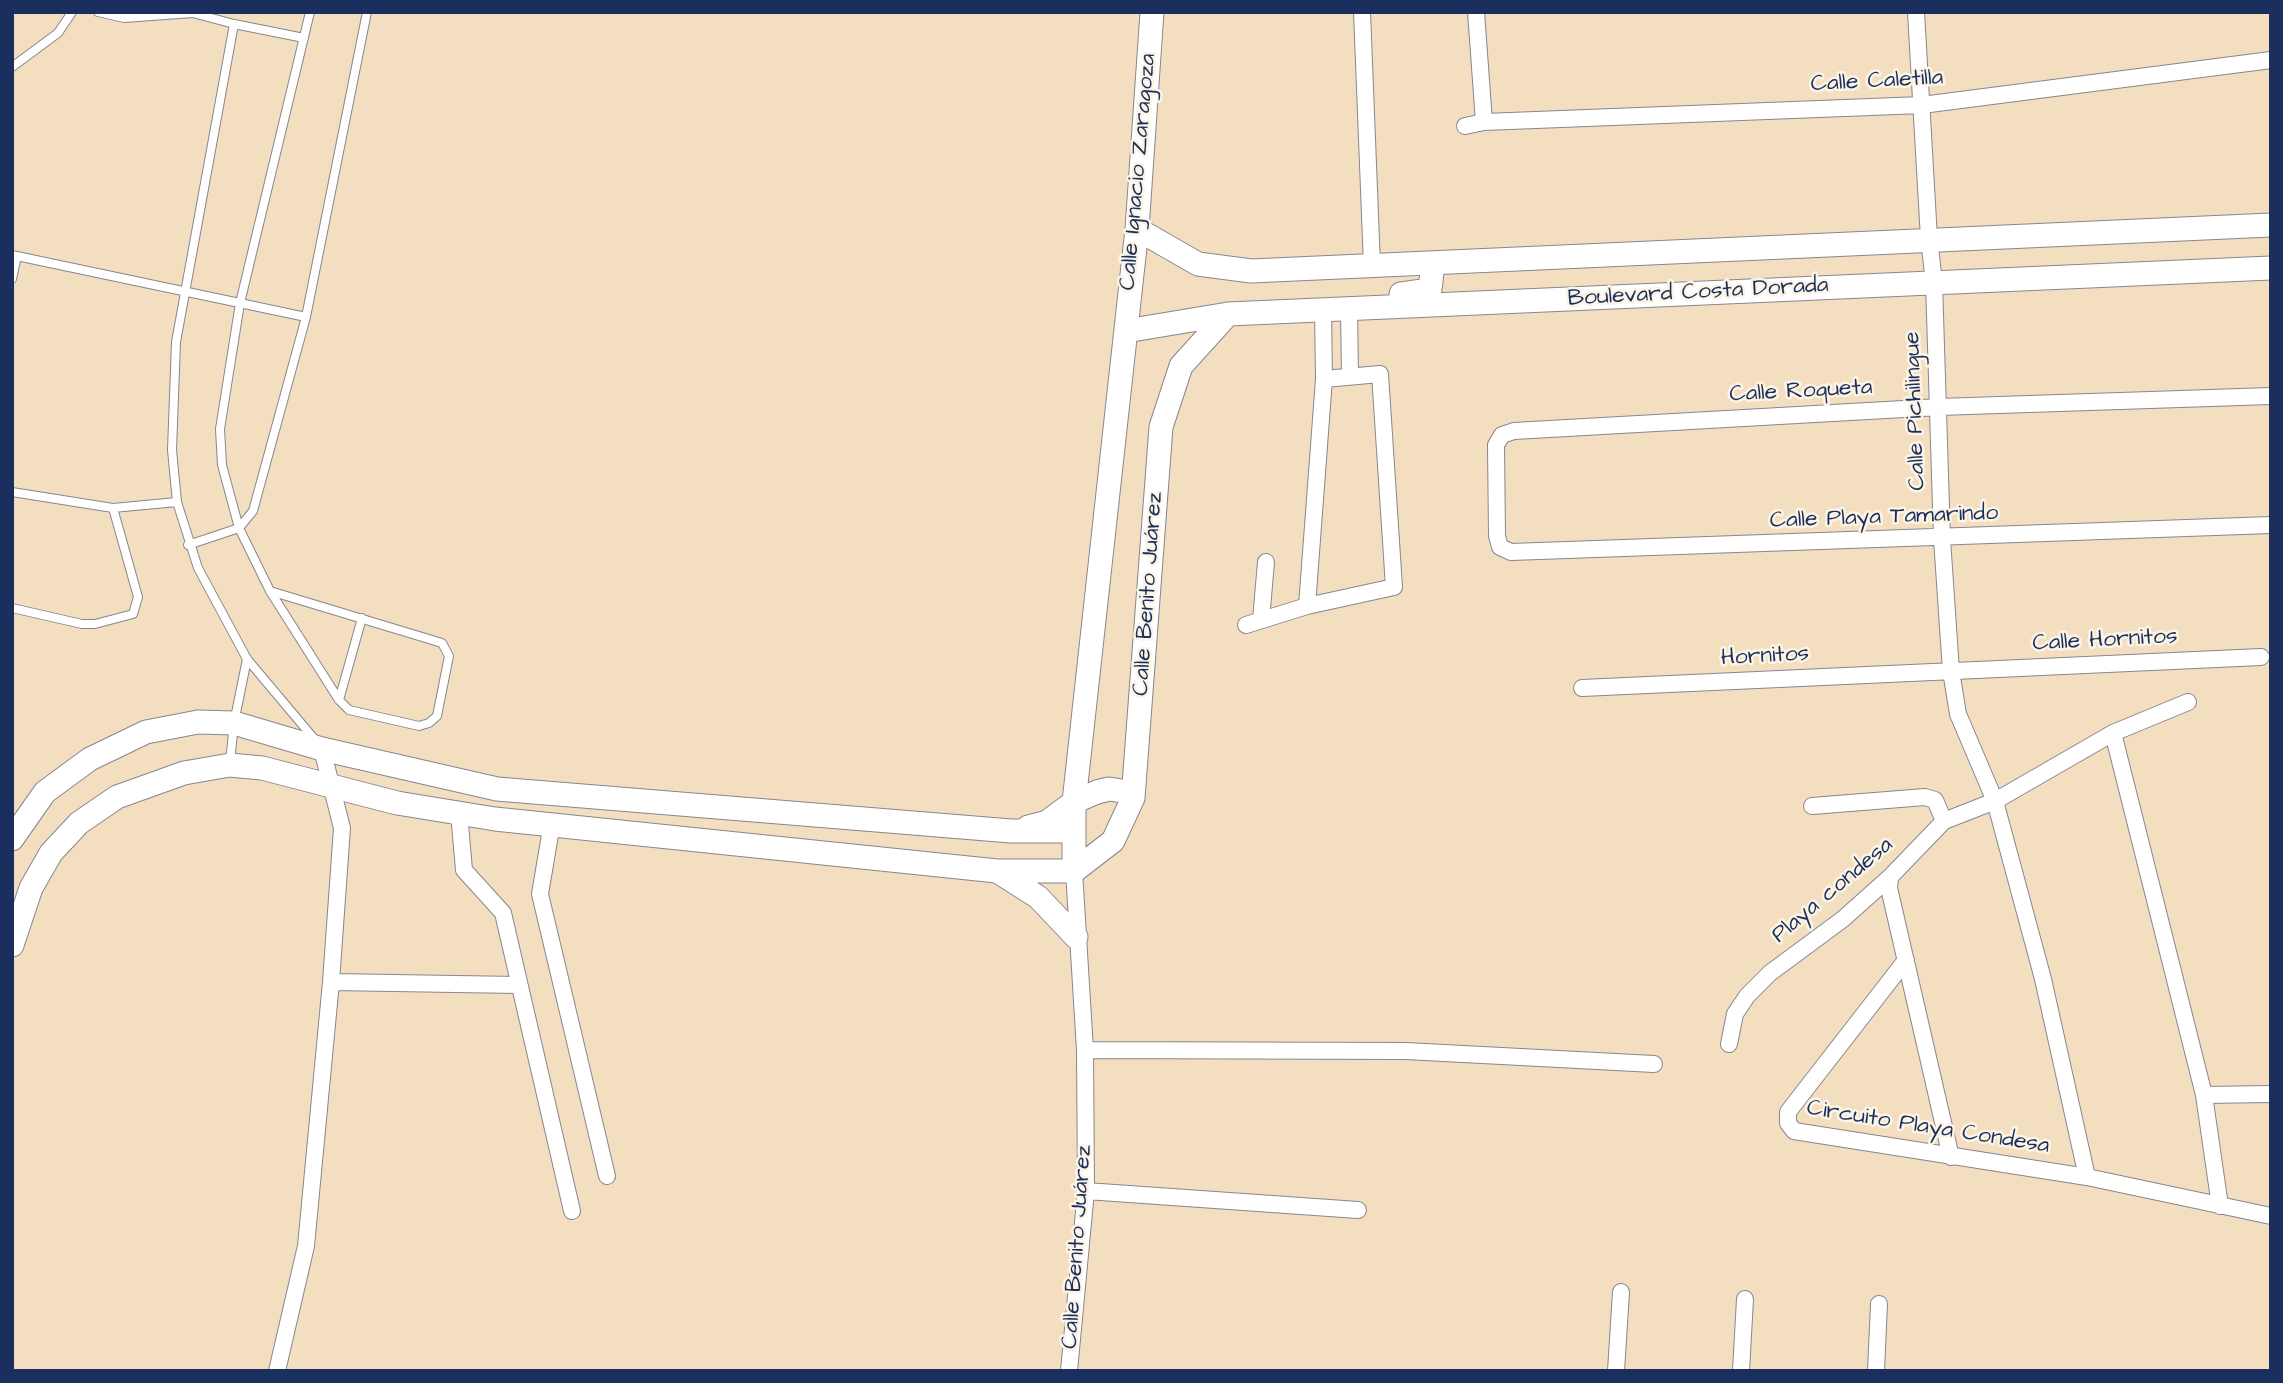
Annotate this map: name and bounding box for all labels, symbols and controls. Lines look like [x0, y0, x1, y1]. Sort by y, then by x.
street label: Calle Ignacio Zaragoza [1115, 52, 1163, 292]
street label: Calle Caletilla [1810, 65, 1944, 99]
street label: Boulevard Costa Dorada [1567, 272, 1829, 314]
street label: Calle Pichilingue [1899, 331, 1933, 491]
street label: Calle Roqueta [1729, 374, 1873, 410]
street label: Calle Benito Juárez [1128, 491, 1170, 697]
street label: Calle Playa Tamarindo [1769, 500, 1999, 536]
street label: Calle Hornitos [2032, 623, 2178, 659]
street label: Hornitos [1720, 641, 1810, 673]
street label: Playa condesa [1767, 832, 1899, 950]
street label: Circuito Playa Condesa [1805, 1095, 2051, 1161]
street label: Calle Benito Juárez [1057, 1144, 1099, 1350]

